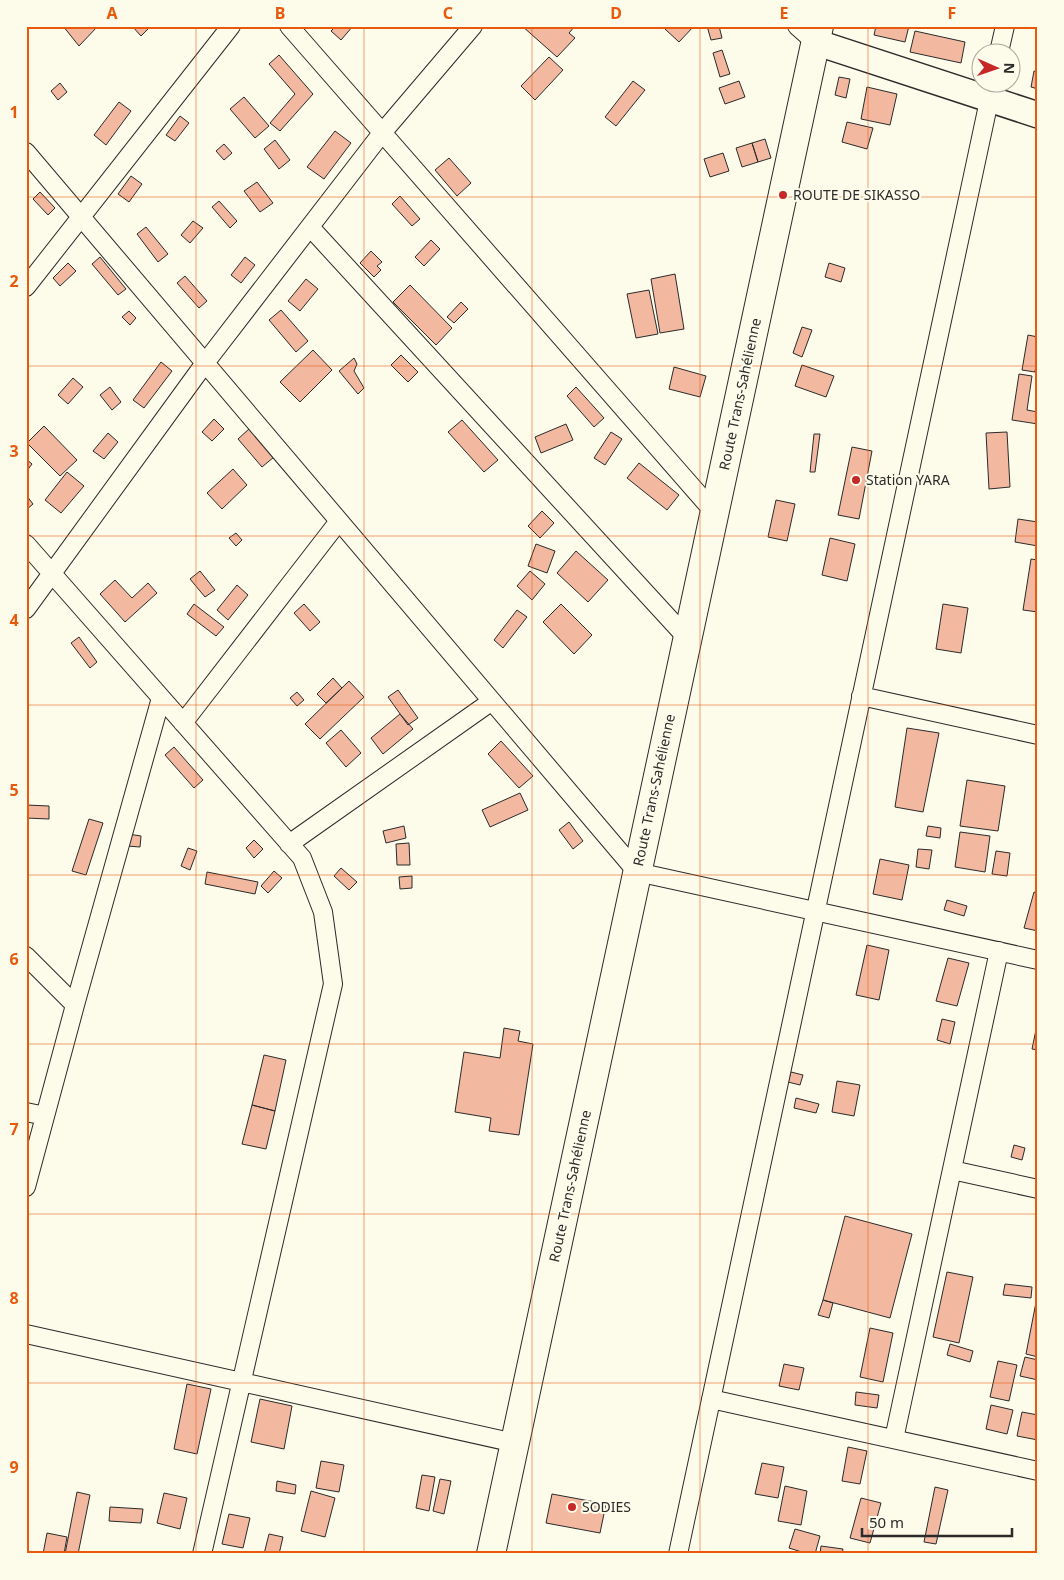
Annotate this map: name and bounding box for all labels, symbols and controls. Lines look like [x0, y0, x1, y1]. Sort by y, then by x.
text: A [106, 2, 118, 24]
text: B [275, 2, 285, 24]
text: C [443, 2, 453, 24]
text: D [610, 2, 622, 24]
text: E [780, 2, 789, 24]
text: F [948, 2, 956, 24]
north arrow [972, 42, 1022, 92]
text: N [1000, 62, 1019, 74]
text: 1 [9, 101, 19, 123]
place label: ROUTE DE SIKASSO [793, 185, 920, 204]
marker: ROUTE DE SIKASSO [777, 189, 789, 201]
text: 2 [9, 270, 19, 292]
street label: Route Trans-Sahélienne [714, 316, 765, 472]
text: 3 [9, 440, 19, 462]
place label: Station YARA [866, 470, 950, 489]
marker: Station YARA [850, 474, 862, 486]
text: 4 [9, 609, 19, 631]
street label: Route Trans-Sahélienne [628, 712, 679, 868]
text: 5 [9, 779, 19, 801]
text: 6 [9, 948, 19, 970]
street label: Route Trans-Sahélienne [544, 1108, 595, 1264]
text: 7 [9, 1118, 19, 1140]
text: 8 [9, 1287, 19, 1309]
text: 9 [9, 1456, 19, 1478]
place label: SODIES [582, 1497, 631, 1516]
marker: SODIES [566, 1501, 578, 1513]
scale bar [862, 1505, 1012, 1537]
text: 50 m [869, 1512, 904, 1532]

